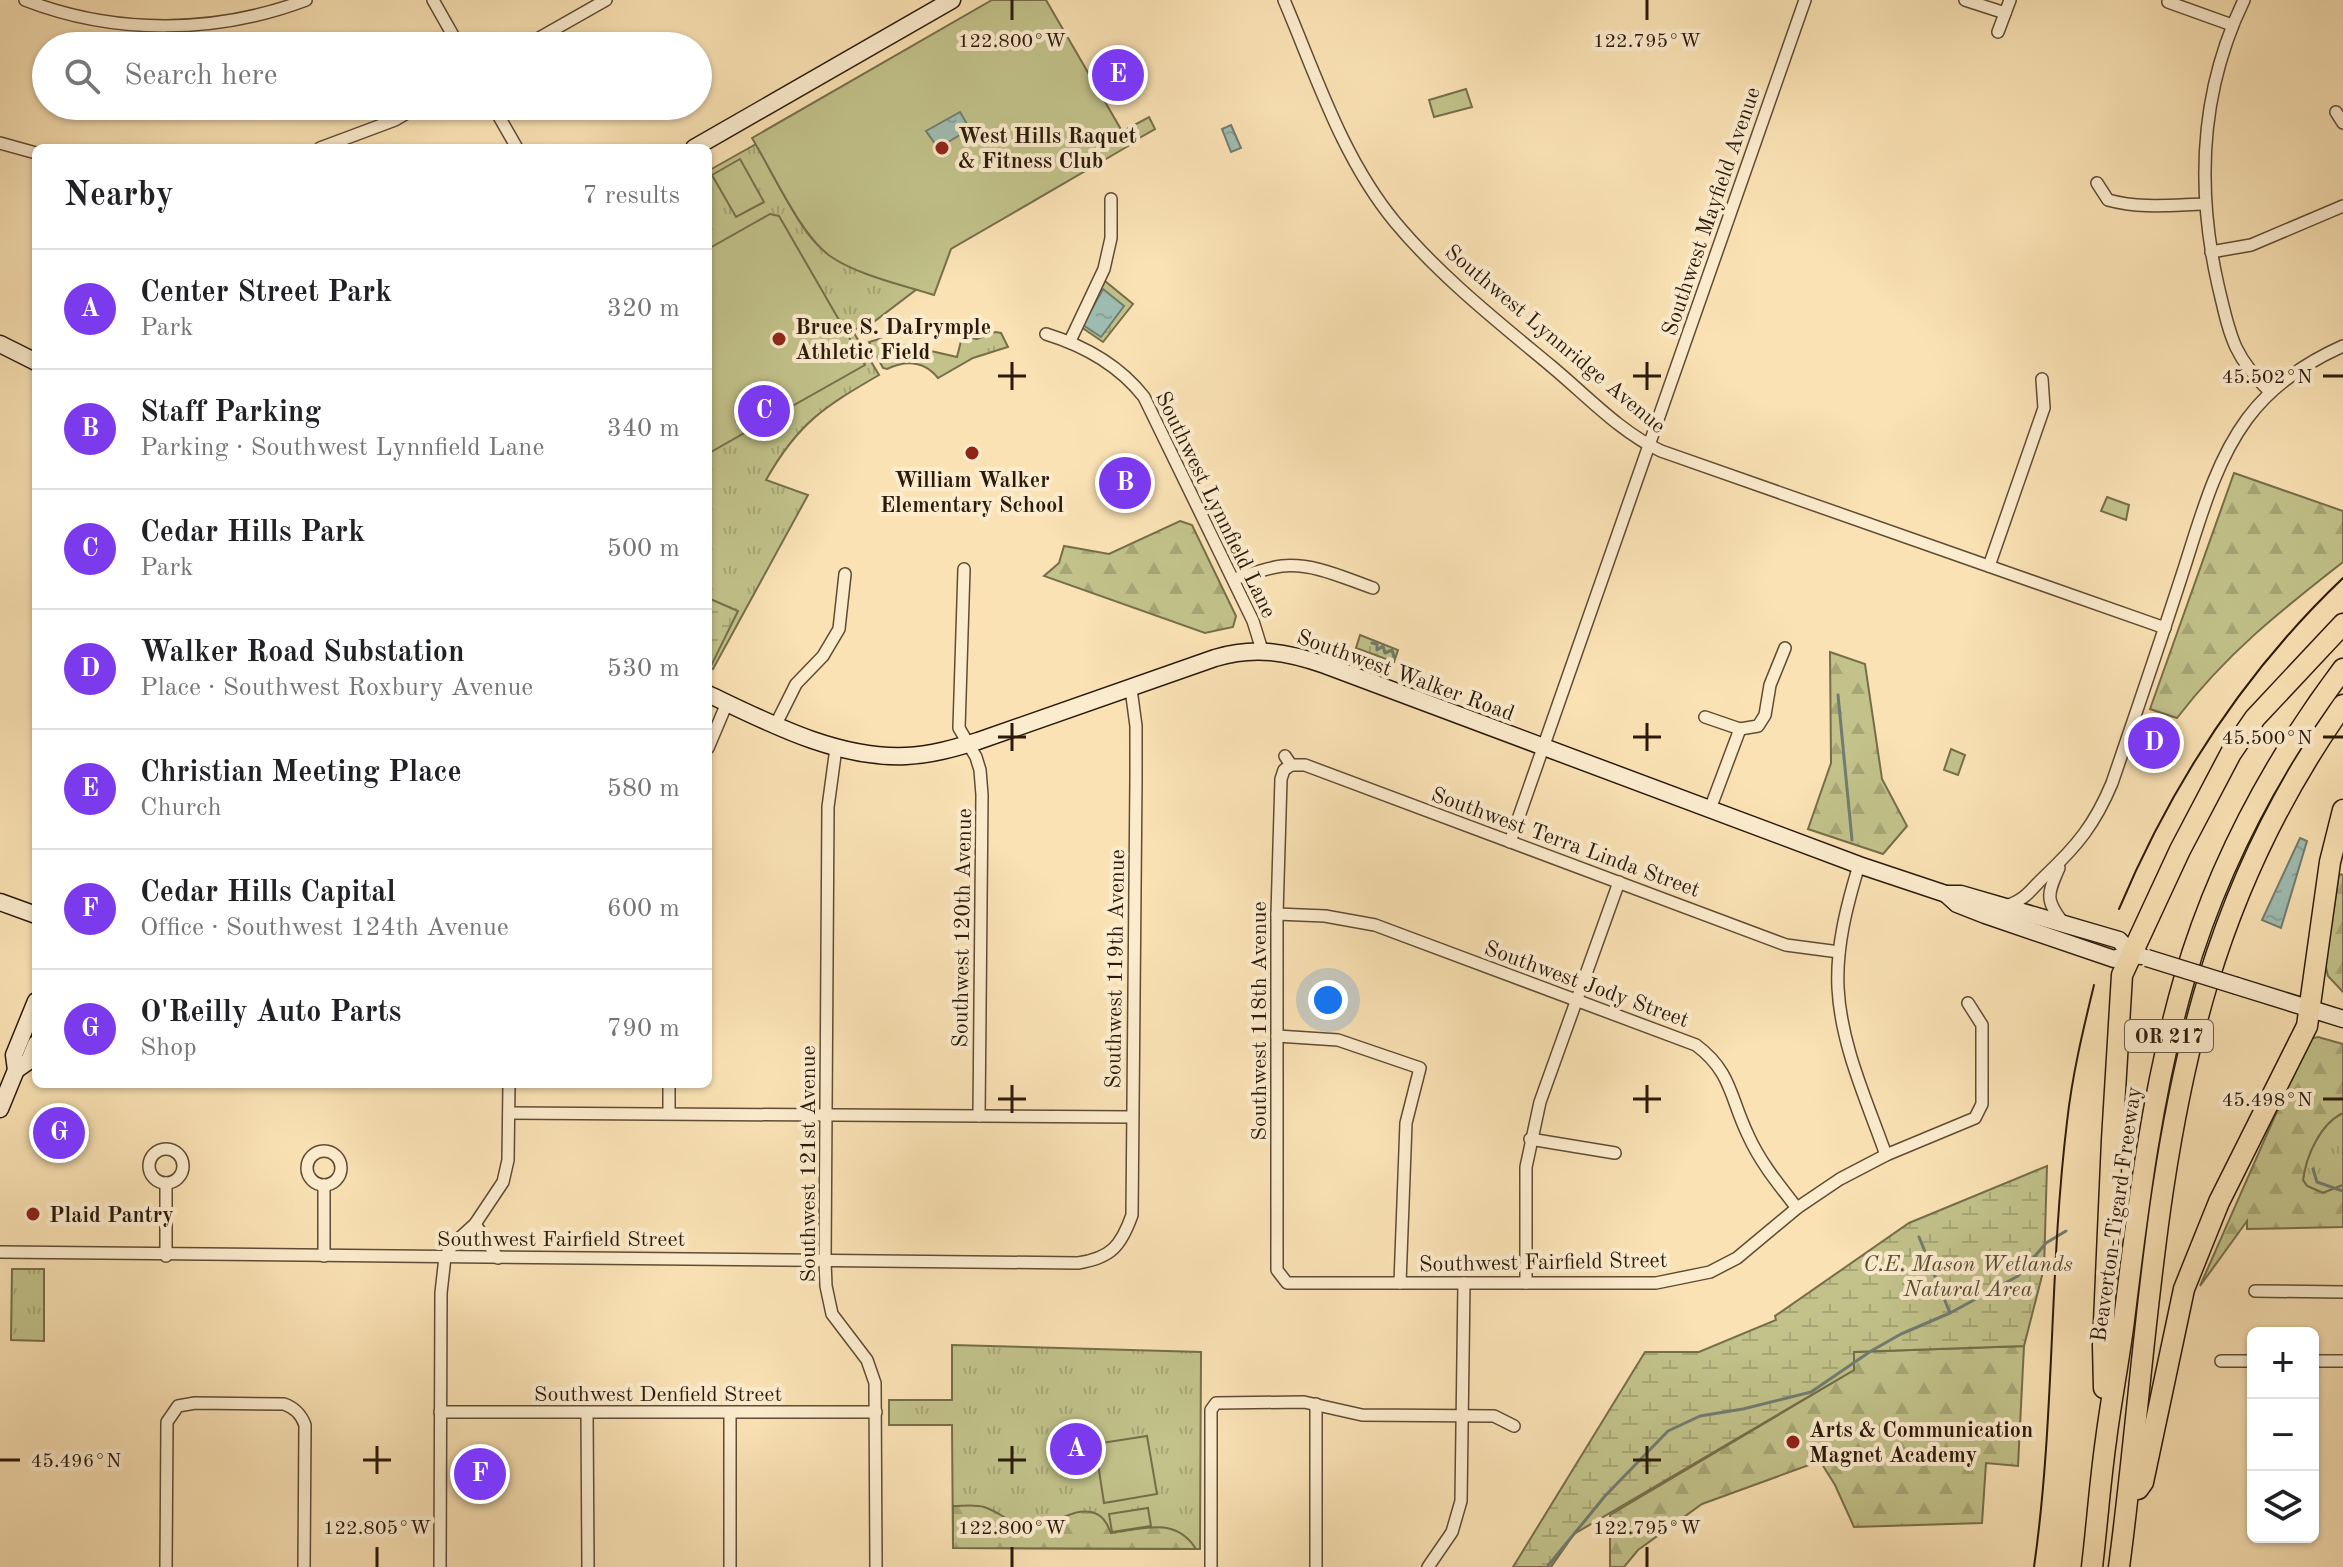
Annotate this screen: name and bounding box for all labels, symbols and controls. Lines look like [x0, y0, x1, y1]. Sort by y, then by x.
search box [32, 32, 712, 120]
text: 122.800°W [958, 32, 1066, 52]
text: 122.795°W [1593, 32, 1701, 52]
pin: E [1092, 45, 1144, 105]
icon: search [60, 54, 104, 98]
text: Search here [124, 61, 278, 91]
street label: Southwest Mayfield Avenue [1659, 85, 1765, 339]
place label: West Hills Raquet & Fitness Club [958, 126, 1137, 173]
marker: West Hills Raquet & Fitness Club [933, 139, 951, 157]
text: Nearby [64, 179, 174, 213]
text: 7 results [582, 183, 680, 209]
street label: Southwest Lynnridge Avenue [1440, 241, 1669, 438]
text: Center Street Park [140, 278, 392, 308]
text: A [80, 296, 100, 322]
text: 320 m [607, 296, 680, 322]
text: Park [140, 315, 194, 341]
place label: Bruce S. DaIrymple Athletic Field [795, 317, 991, 364]
marker: Bruce S. DaIrymple Athletic Field [770, 330, 788, 348]
text: 45.502°N [2222, 368, 2312, 388]
pin: C [738, 381, 790, 441]
street label: Southwest Lynnfield Lane [1151, 388, 1280, 621]
text: Staff Parking [140, 398, 321, 428]
text: B [81, 416, 99, 442]
text: 340 m [607, 416, 680, 442]
text: Parking · Southwest Lynnfield Lane [140, 435, 544, 461]
marker: William Walker Elementary School [963, 444, 981, 462]
pin: B [1099, 453, 1151, 513]
place label: William Walker Elementary School [880, 470, 1064, 517]
text: Cedar Hills Park [140, 518, 365, 548]
text: C [81, 536, 99, 562]
text: 500 m [607, 536, 680, 562]
text: Park [140, 555, 194, 581]
street label: Southwest Walker Road [1294, 626, 1517, 726]
text: Walker Road Substation [140, 638, 465, 668]
text: D [80, 656, 100, 682]
text: 530 m [607, 656, 680, 682]
text: Place · Southwest Roxbury Avenue [140, 675, 533, 701]
pin: D [2128, 713, 2180, 773]
text: 45.500°N [2222, 729, 2312, 749]
text: Christian Meeting Place [140, 758, 462, 788]
text: E [81, 776, 99, 802]
text: 580 m [607, 776, 680, 802]
street label: Southwest Terra Linda Street [1428, 784, 1703, 902]
text: Church [140, 795, 222, 821]
street label: Southwest 120th Avenue [950, 808, 976, 1048]
street label: Southwest 119th Avenue [1103, 849, 1129, 1089]
text: Cedar Hills Capital [140, 878, 396, 908]
text: F [81, 896, 99, 922]
text: 600 m [607, 896, 680, 922]
street label: Southwest 118th Avenue [1249, 901, 1271, 1141]
text: Office · Southwest 124th Avenue [140, 915, 509, 941]
street label: Southwest Jody Street [1481, 938, 1692, 1032]
your location [1308, 980, 1348, 1020]
text: O'Reilly Auto Parts [140, 998, 401, 1028]
text: G [81, 1016, 99, 1042]
text: 790 m [607, 1016, 680, 1042]
road number: OR 217 [2125, 1020, 2213, 1052]
text: Shop [140, 1035, 197, 1061]
street label: Southwest 121st Avenue [798, 1045, 820, 1283]
street label: Beaverton-Tigard Freeway [2088, 1085, 2146, 1343]
text: 45.498°N [2222, 1091, 2312, 1111]
pin: G [33, 1103, 85, 1163]
marker: Plaid Pantry [24, 1205, 42, 1223]
place label: Plaid Pantry [49, 1205, 174, 1227]
street label: Southwest Fairfield Street [437, 1229, 685, 1251]
street label: Southwest Fairfield Street [1419, 1250, 1667, 1276]
park label: C.E. Mason Wetlands Natural Area [1863, 1254, 2073, 1301]
map controls [2247, 1327, 2319, 1543]
button: + [2247, 1327, 2319, 1399]
street label: Southwest Denfield Street [534, 1384, 782, 1406]
button: − [2247, 1399, 2319, 1471]
pin: A [1050, 1419, 1102, 1479]
place label: Arts & Communication Magnet Academy [1809, 1420, 2033, 1467]
marker: Arts & Communication Magnet Academy [1784, 1433, 1802, 1451]
pin: F [454, 1444, 506, 1504]
text: 45.496°N [31, 1452, 121, 1472]
button: layers [2247, 1471, 2319, 1543]
text: 122.805°W [323, 1519, 431, 1539]
text: 122.800°W [958, 1519, 1066, 1539]
text: 122.795°W [1593, 1519, 1701, 1539]

